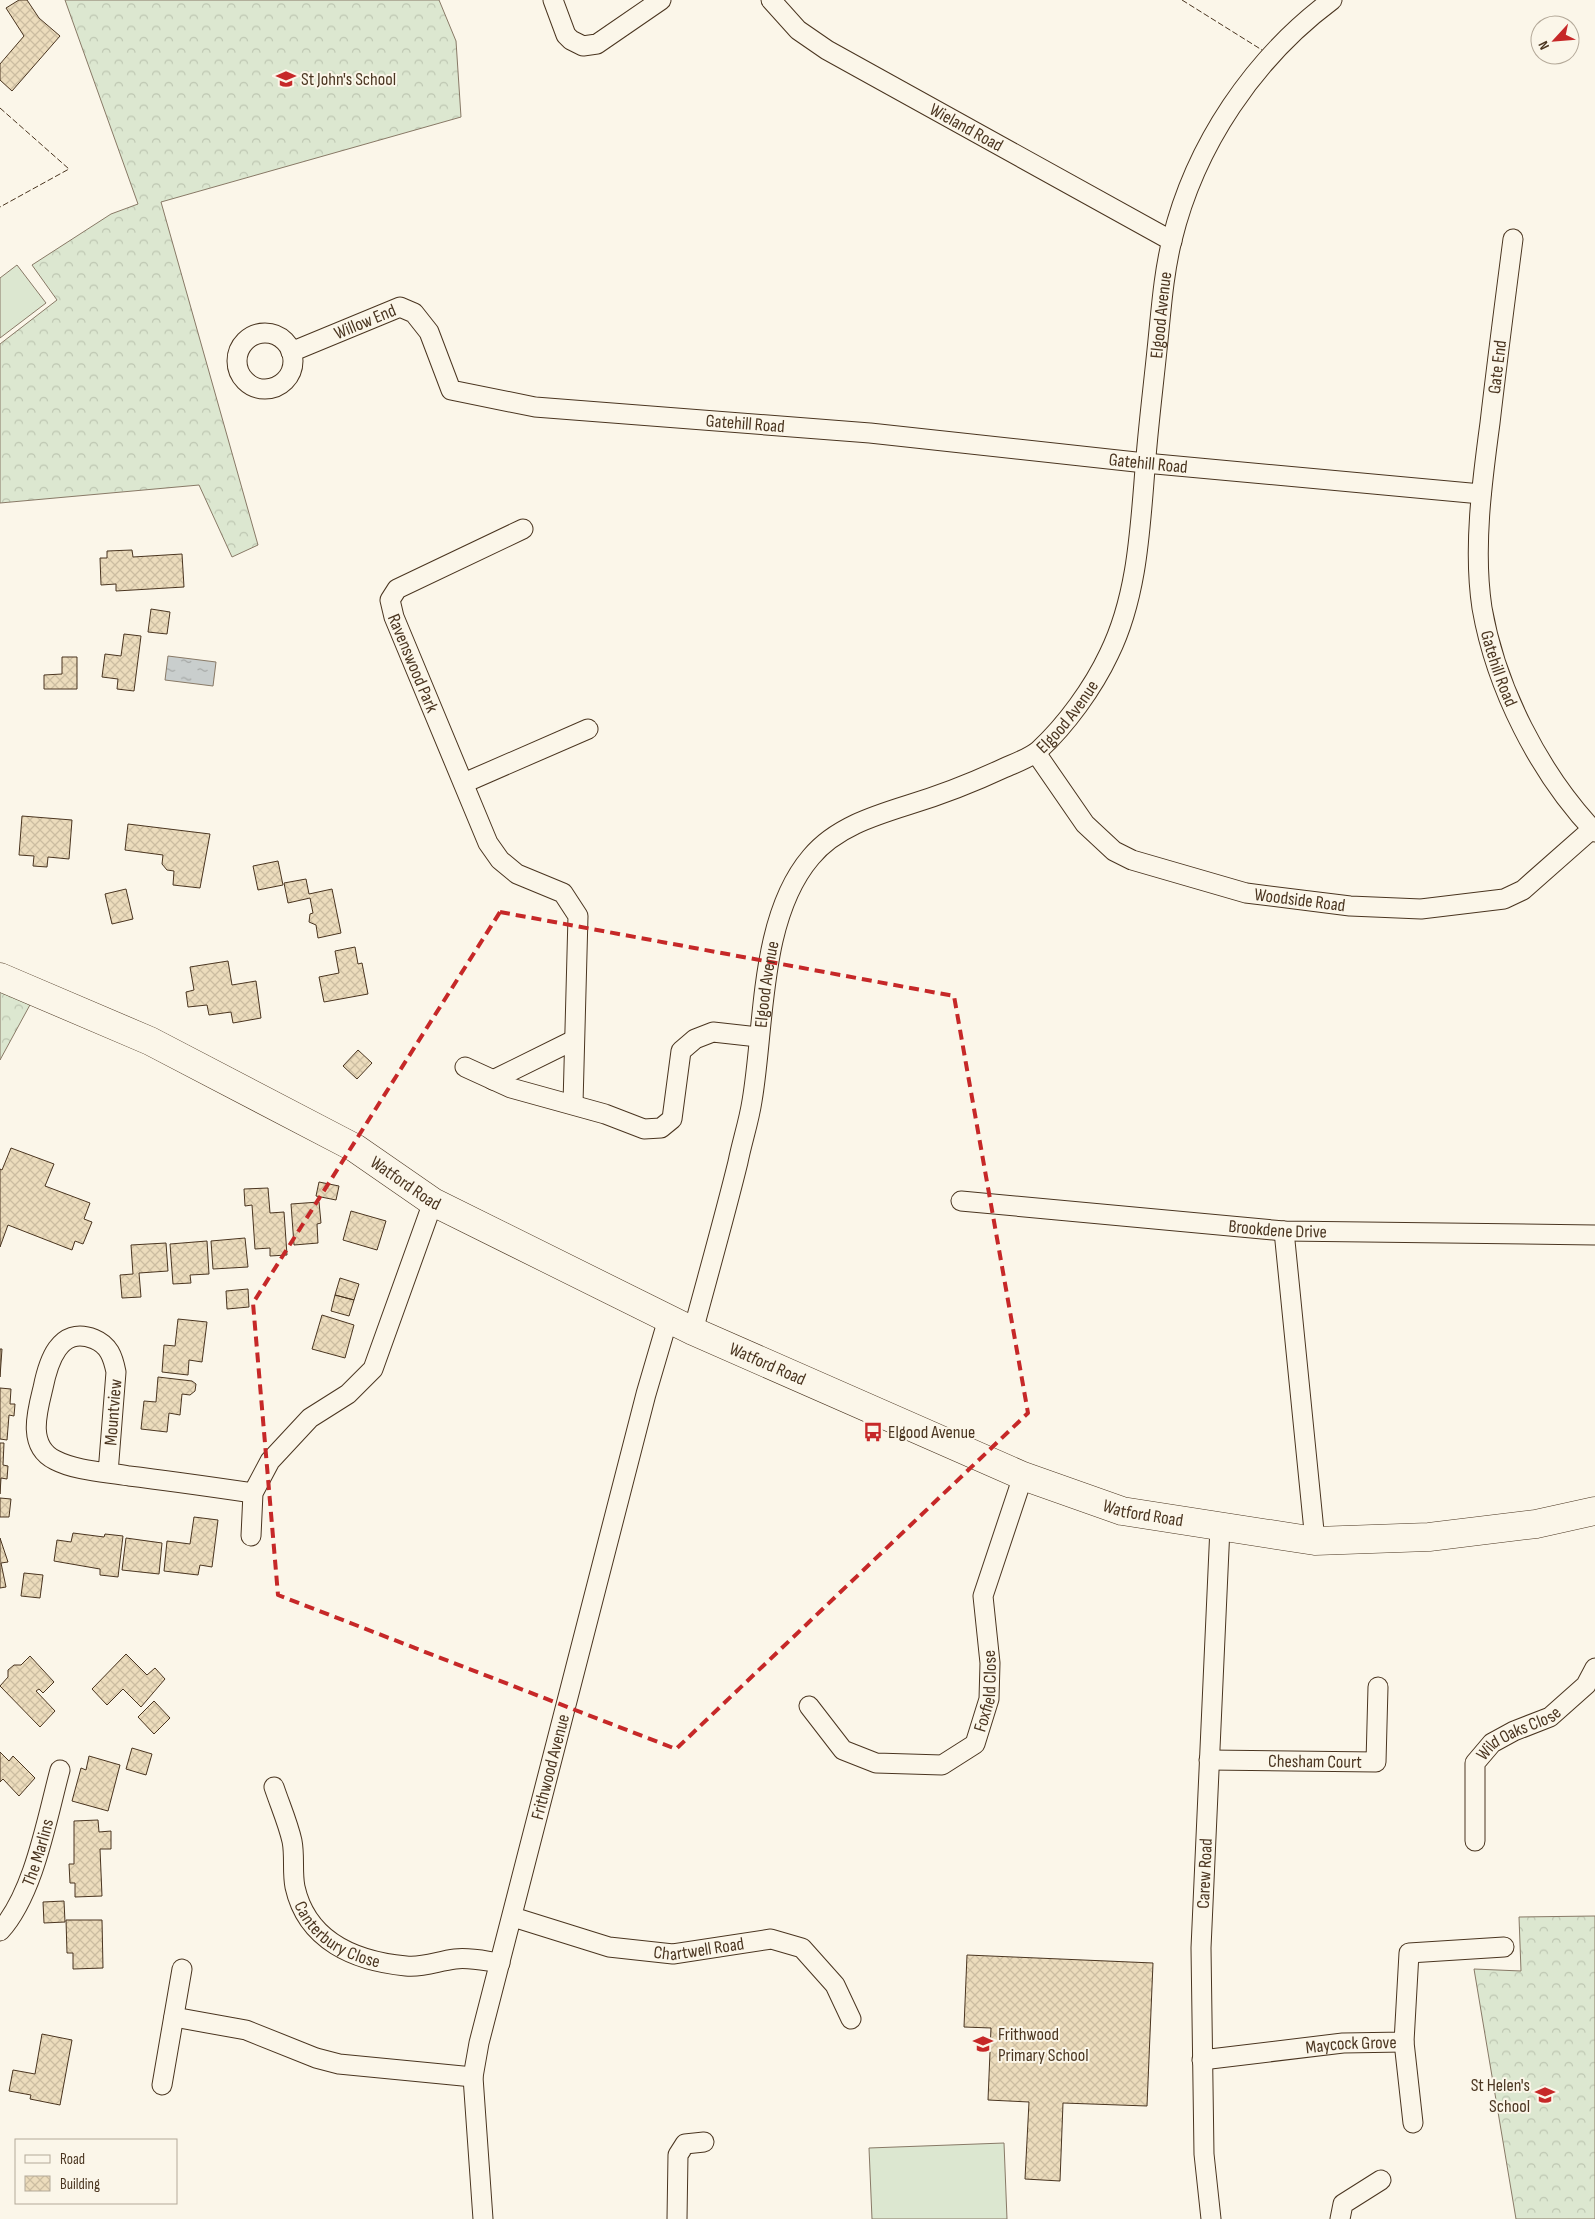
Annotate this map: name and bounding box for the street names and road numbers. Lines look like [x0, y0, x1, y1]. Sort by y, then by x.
street label: Wieland Road [926, 99, 1007, 156]
street label: Elgood Avenue [1146, 270, 1177, 360]
street label: Willow End [331, 300, 399, 344]
street label: Gate End [1484, 339, 1511, 395]
street label: Gatehill Road [705, 410, 785, 437]
street label: Gatehill Road [1108, 449, 1189, 478]
street label: Ravenswood Park [383, 611, 443, 716]
street label: Gatehill Road [1476, 628, 1521, 710]
street label: Elgood Avenue [1032, 677, 1103, 758]
street label: Woodside Road [1253, 884, 1346, 916]
street label: Elgood Avenue [751, 939, 784, 1029]
street label: Watford Road [366, 1152, 444, 1215]
street label: Brookdene Drive [1228, 1216, 1327, 1243]
street label: Watford Road [726, 1338, 809, 1390]
street label: Mountview [100, 1378, 126, 1446]
street label: Watford Road [1100, 1495, 1185, 1531]
street label: Foxfield Close [969, 1649, 1001, 1734]
street label: Wild Oaks Close [1472, 1702, 1565, 1765]
street label: Frithwood Avenue [527, 1712, 574, 1822]
street label: Chesham Court [1268, 1751, 1362, 1773]
street label: The Marlins [18, 1817, 58, 1889]
street label: Carew Road [1193, 1838, 1217, 1909]
street label: Canterbury Close [289, 1898, 382, 1973]
street label: Chartwell Road [652, 1933, 745, 1965]
street label: Maycock Grove [1304, 2032, 1397, 2058]

